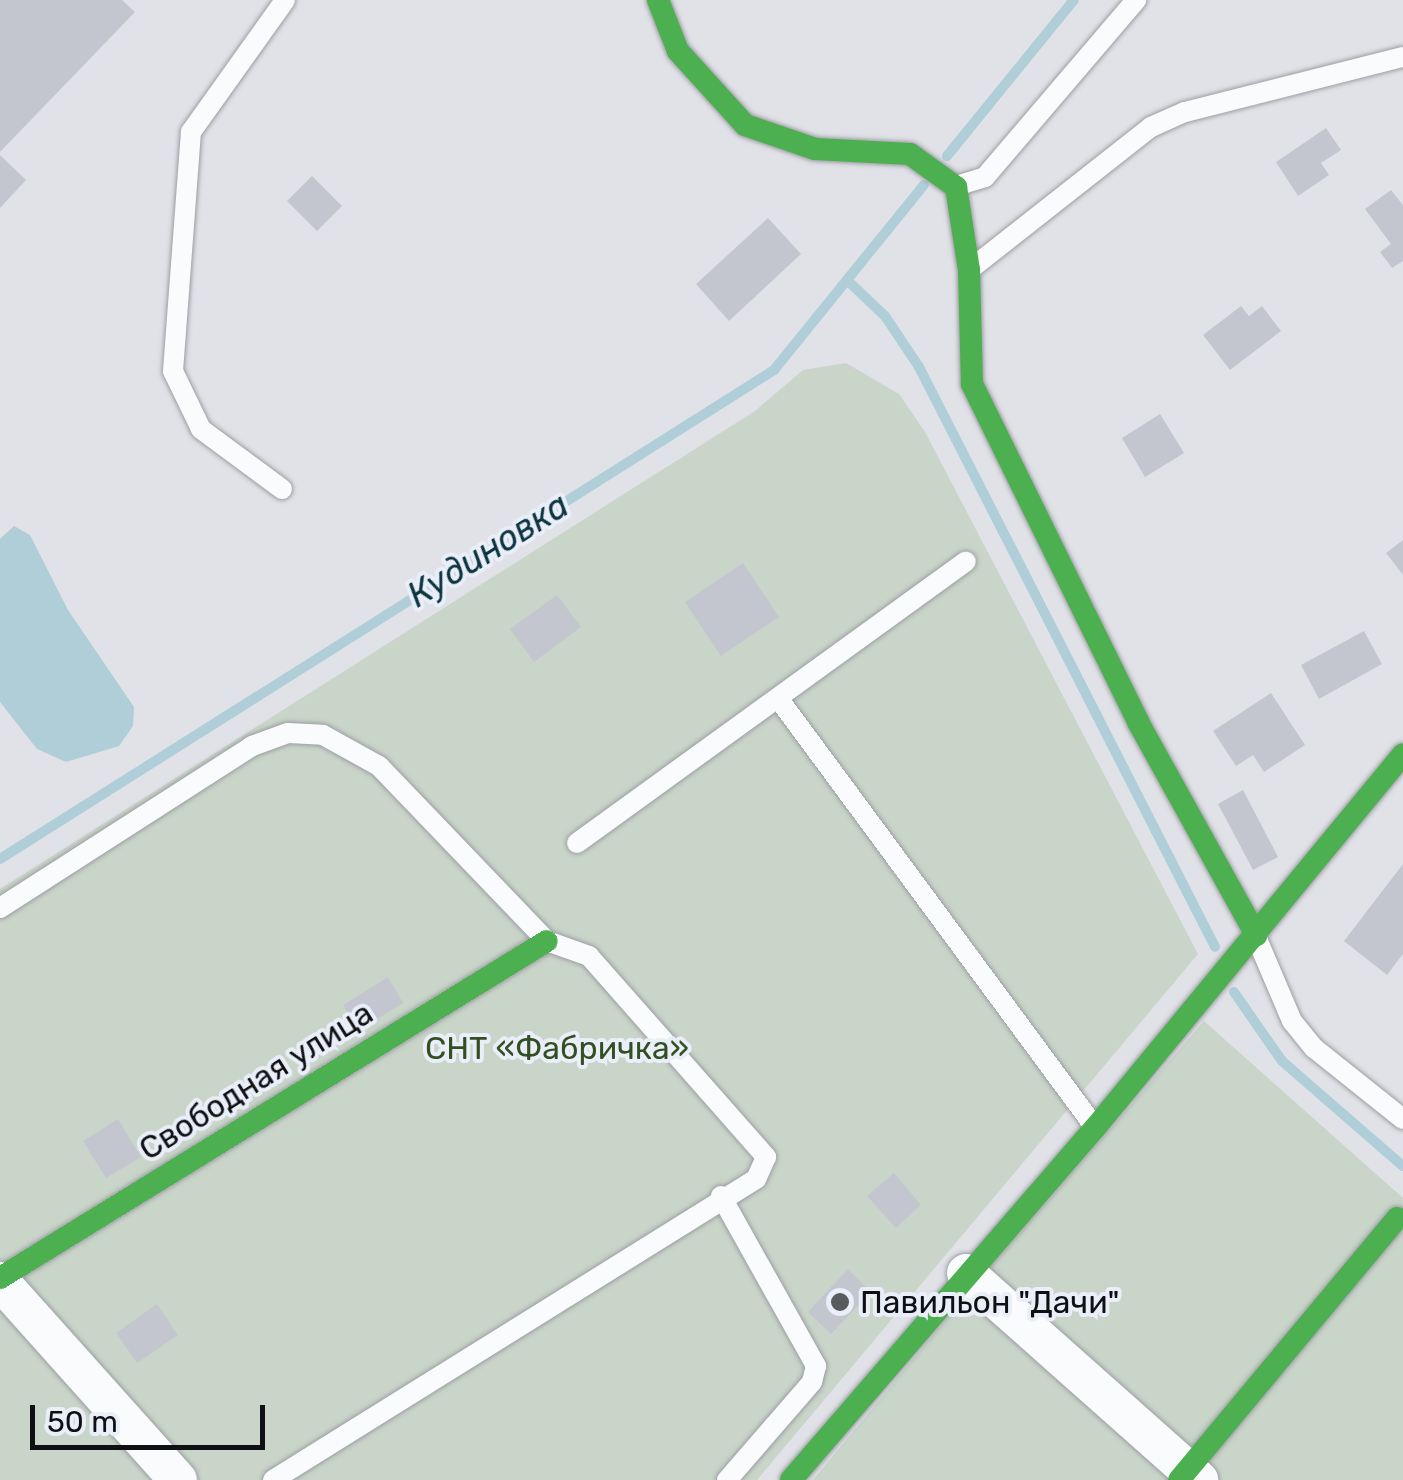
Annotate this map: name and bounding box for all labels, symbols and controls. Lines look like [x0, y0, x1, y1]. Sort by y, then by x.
water label: Кудиновка [400, 484, 576, 616]
street label: Свободная улица [132, 994, 380, 1168]
park label: СНТ «Фабричка» [425, 1029, 689, 1067]
place label: Павильон "Дачи" [860, 1283, 1119, 1321]
marker: Павильон "Дачи" [829, 1291, 851, 1313]
scale bar [35, 1385, 270, 1447]
text: 50 m [47, 1404, 118, 1440]

